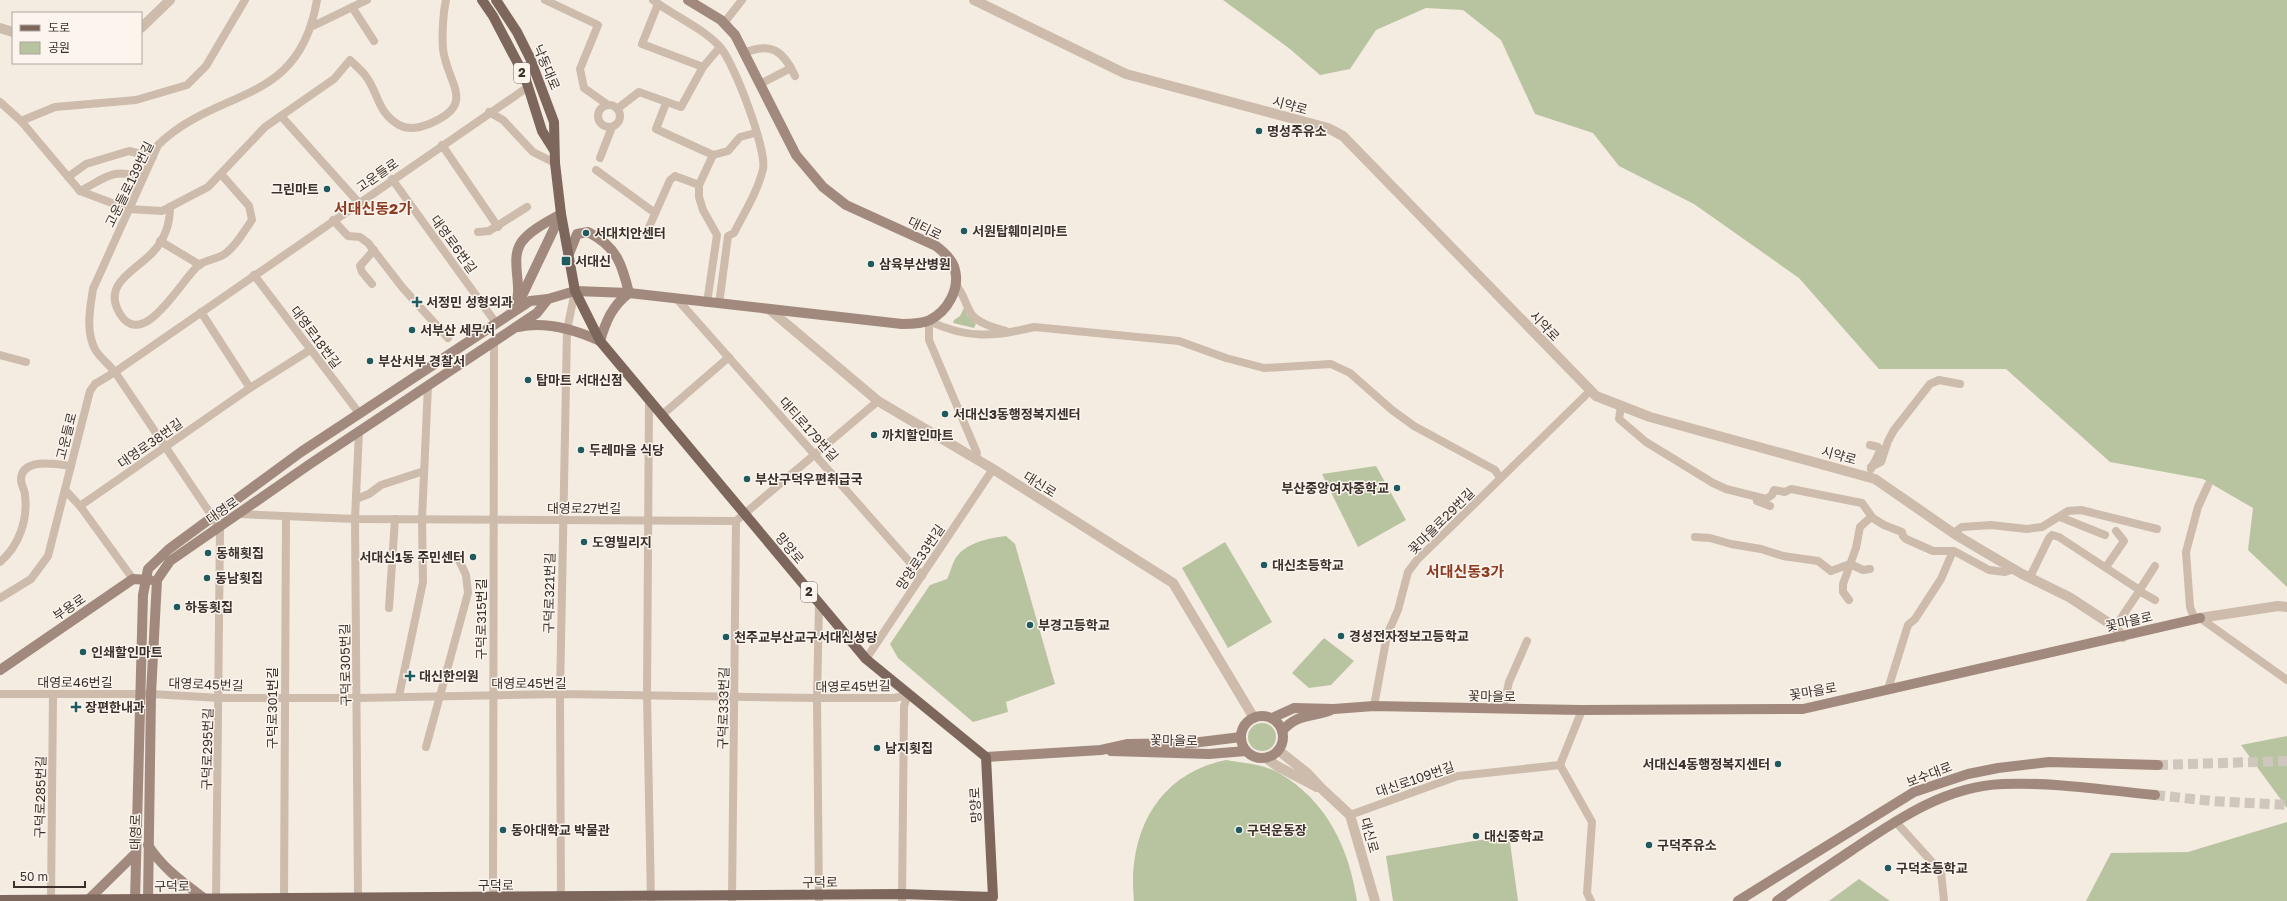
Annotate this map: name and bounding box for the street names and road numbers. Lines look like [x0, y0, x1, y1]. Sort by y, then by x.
street label: 낙동대로 [530, 42, 564, 92]
road number: 2 [514, 63, 530, 83]
street label: 시약로 [1271, 93, 1309, 117]
street label: 고운들로139번길 [101, 138, 157, 230]
street label: 고운들로 [353, 155, 401, 195]
street label: 대영로6번길 [428, 212, 480, 276]
street label: 대티로 [905, 213, 945, 243]
street label: 대영로18번길 [287, 303, 345, 371]
street label: 시약로 [1527, 308, 1563, 344]
street label: 대티로179번길 [776, 394, 842, 464]
street label: 고운들로 [52, 411, 80, 461]
street label: 대영로38번길 [115, 415, 185, 471]
street label: 시약로 [1820, 443, 1858, 467]
street label: 대신로 [1021, 468, 1059, 500]
street label: 꽃마을로29번길 [1405, 485, 1477, 557]
street label: 대영로 [203, 493, 241, 527]
street label: 대영로27번길 [547, 500, 621, 516]
street label: 망양로33번길 [892, 521, 948, 593]
street label: 망양로 [772, 529, 808, 567]
street label: 구덕로321번길 [540, 552, 558, 634]
street label: 구덕로315번길 [473, 578, 489, 660]
road number: 2 [801, 582, 817, 602]
street label: 부용로 [50, 590, 88, 624]
street label: 꽃마을로 [2104, 608, 2154, 634]
street label: 구덕로305번길 [336, 623, 354, 707]
street label: 구덕로301번길 [264, 667, 280, 749]
street label: 구덕로333번길 [714, 667, 732, 749]
street label: 대영로46번길 [37, 674, 113, 690]
street label: 대영로45번길 [168, 675, 244, 693]
street label: 대영로45번길 [491, 675, 567, 691]
street label: 대영로45번길 [815, 677, 891, 695]
street label: 꽃마을로 [1788, 679, 1838, 703]
street label: 꽃마을로 [1468, 688, 1516, 704]
street label: 구덕로295번길 [198, 707, 216, 791]
street label: 꽃마을로 [1150, 732, 1198, 748]
street label: 구덕로285번길 [31, 755, 49, 839]
street label: 대신로109번길 [1374, 758, 1456, 800]
street label: 보수대로 [1904, 758, 1954, 790]
street label: 망양로 [966, 787, 984, 823]
street label: 대영로 [127, 814, 143, 850]
street label: 대신로 [1357, 816, 1383, 854]
street label: 구덕로 [802, 874, 838, 890]
street label: 구덕로 [478, 877, 514, 893]
street label: 구덕로 [154, 878, 190, 894]

